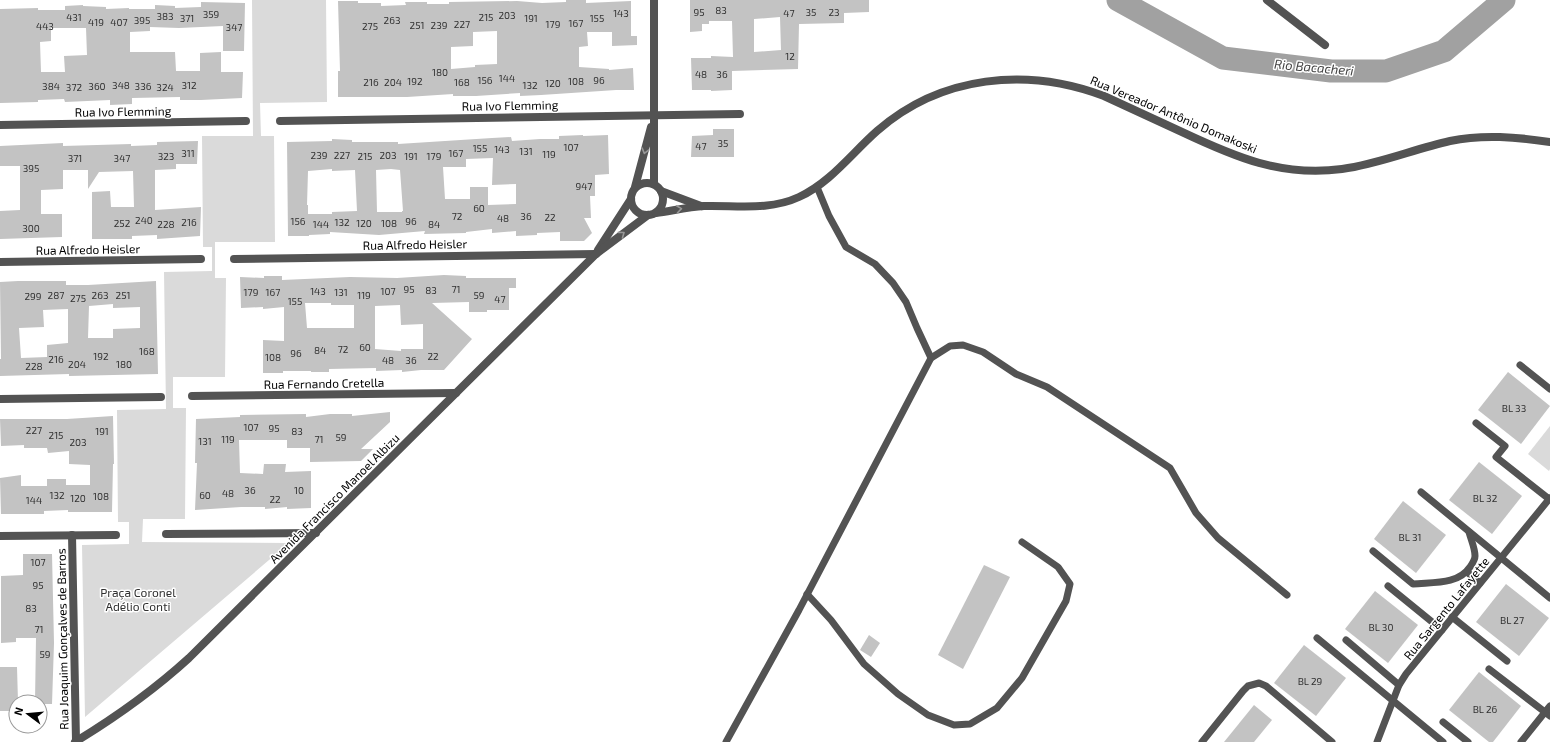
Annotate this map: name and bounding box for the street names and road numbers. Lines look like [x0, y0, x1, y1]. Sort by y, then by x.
street label: Rua Vereador Antônio Domakoski [1088, 72, 1260, 156]
street label: Rua Ivo Flemming [462, 97, 559, 113]
street label: Rua Ivo Flemming [75, 103, 172, 119]
street label: Rua Alfredo Heisler [363, 236, 468, 252]
street label: Rua Alfredo Heisler [36, 241, 141, 257]
street label: Rua Fernando Cretella [264, 375, 384, 391]
street label: Avenida Francisco Manoel Albizu [266, 430, 402, 566]
street label: Rua Joaquim Gonçalves de Barros [53, 548, 72, 730]
street label: Rua Sargento Lafayette [1400, 554, 1492, 662]

